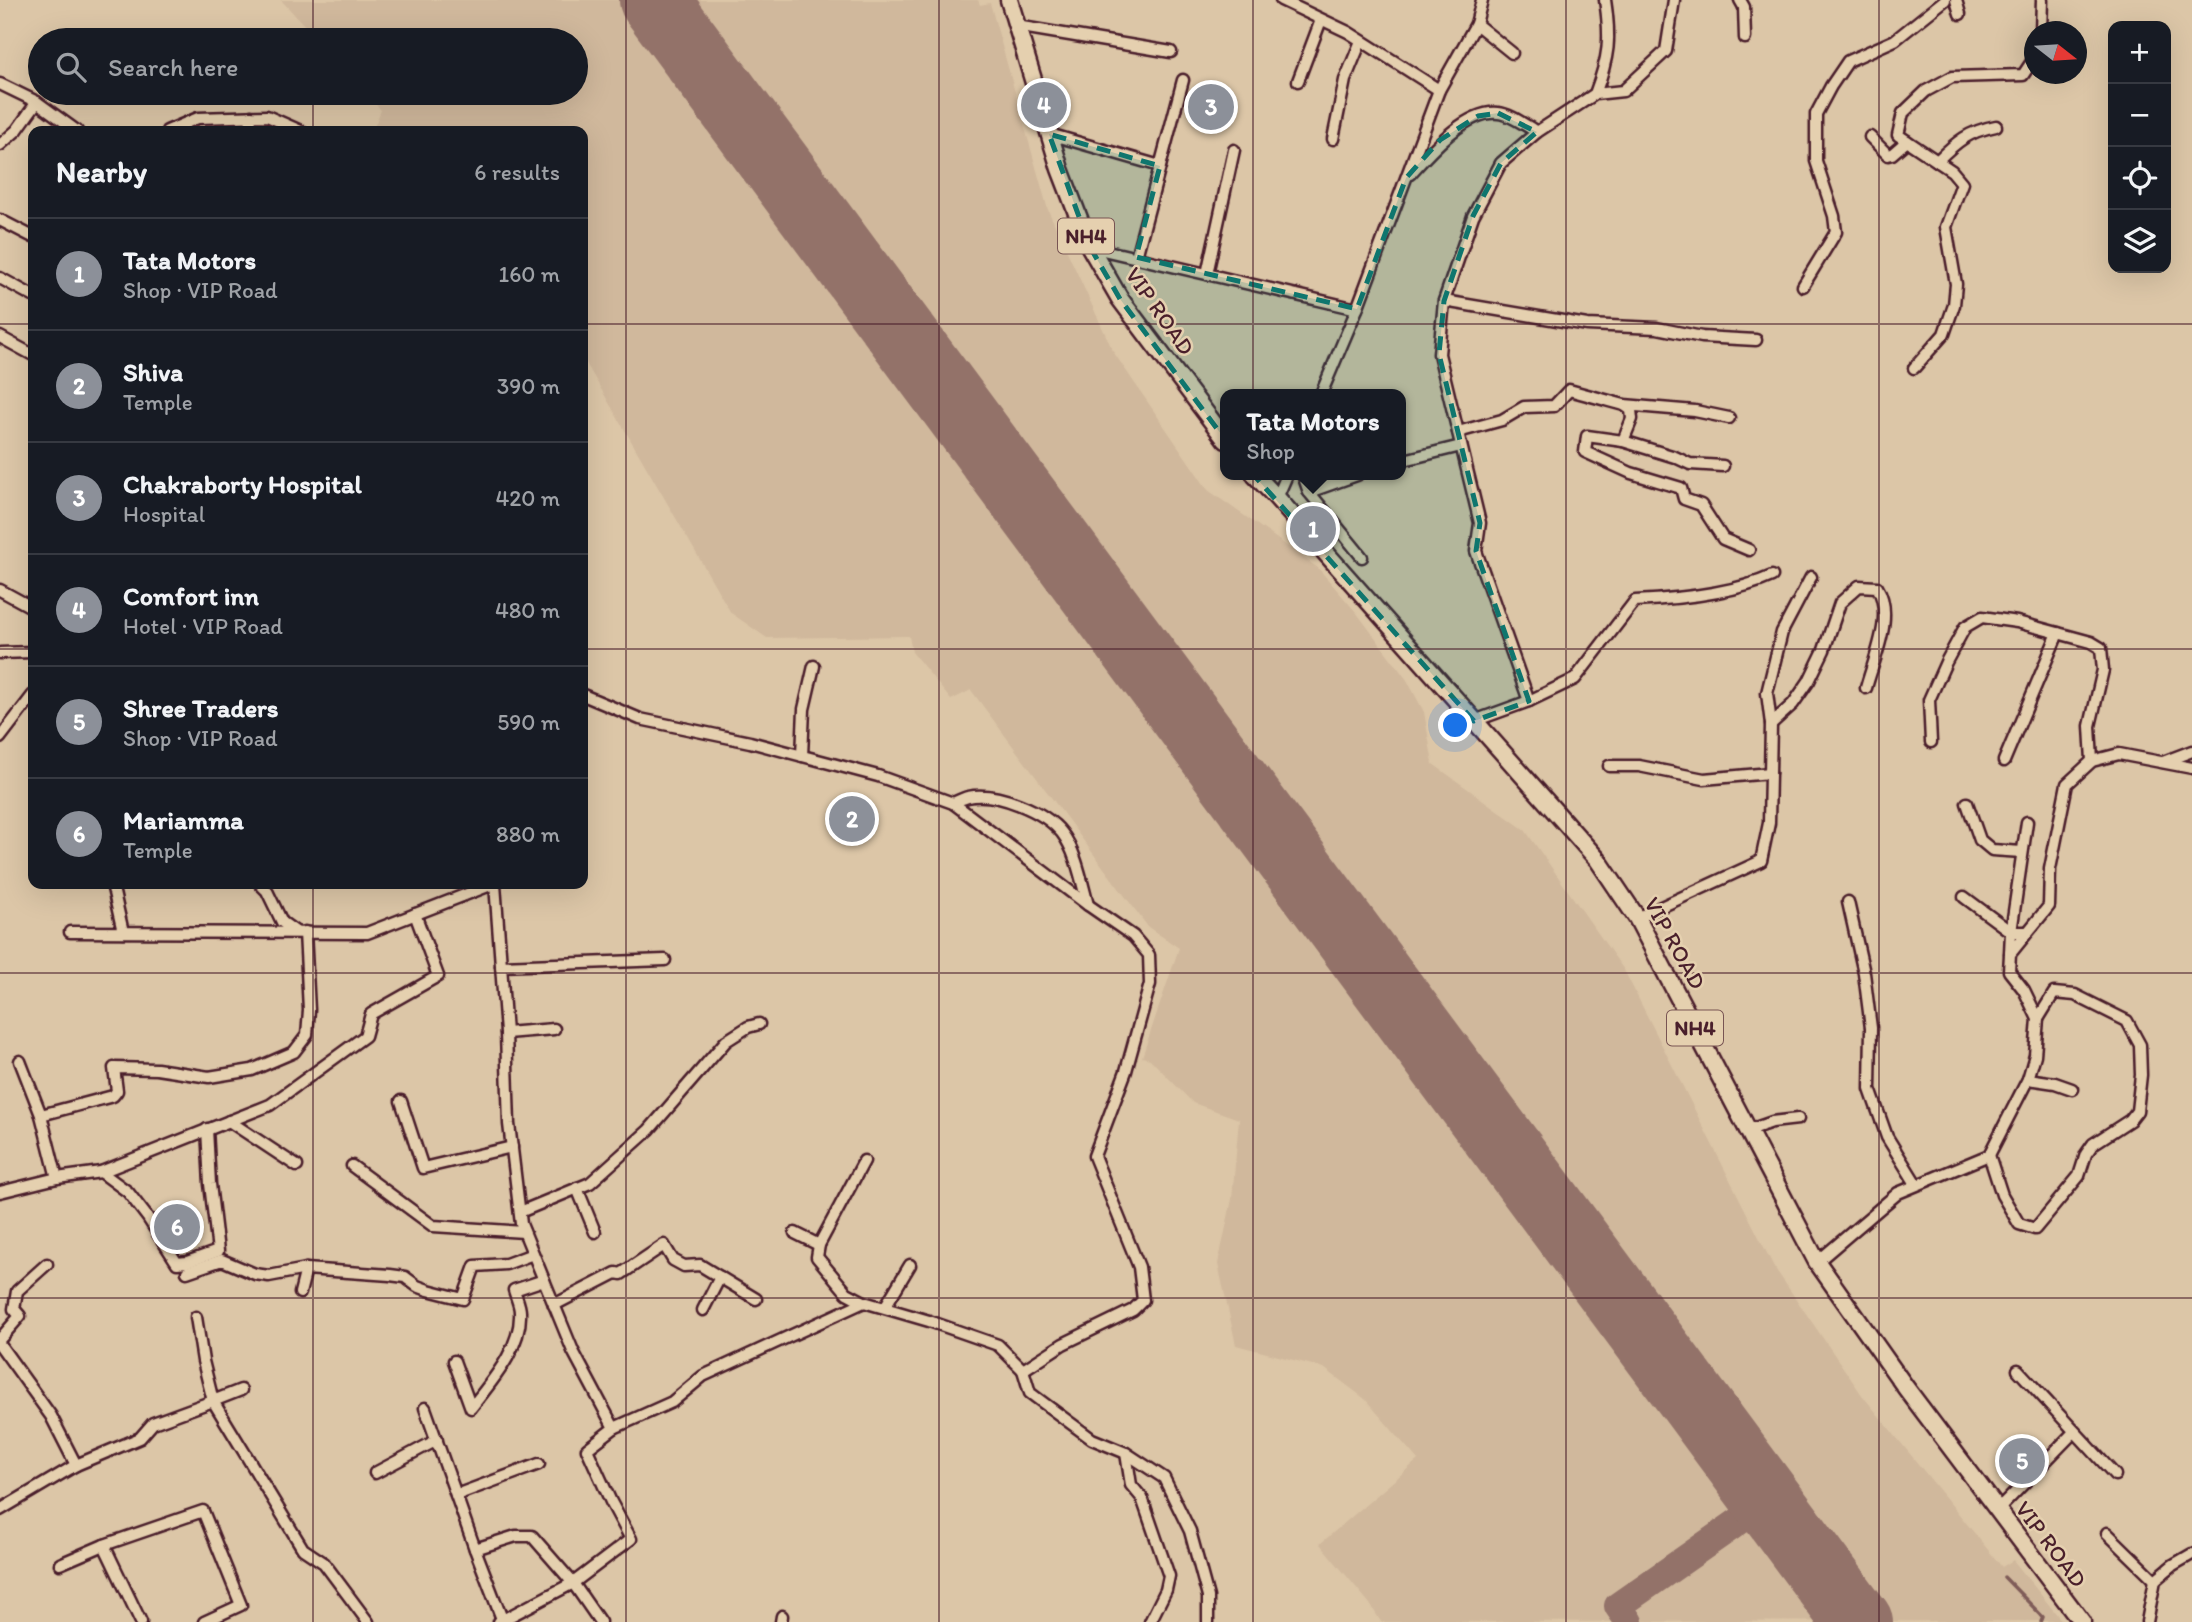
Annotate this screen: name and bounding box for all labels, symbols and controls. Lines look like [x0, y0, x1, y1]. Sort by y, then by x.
north arrow [2024, 21, 2087, 84]
map controls [2108, 21, 2171, 273]
button: + [2108, 21, 2171, 84]
search box [28, 28, 588, 105]
icon: search [52, 48, 90, 86]
text: Search here [108, 51, 238, 83]
pin: 4 [1021, 79, 1067, 131]
pin: 3 [1188, 81, 1234, 133]
button: − [2108, 84, 2171, 147]
button: locate [2108, 147, 2171, 210]
text: Nearby [56, 153, 147, 190]
text: 6 results [474, 158, 560, 186]
button: layers [2108, 210, 2171, 273]
road number: NH4 [1058, 218, 1114, 254]
text: Tata Motors [123, 244, 256, 276]
text: 1 [74, 260, 84, 288]
text: 160 m [498, 260, 560, 288]
street label: VIP ROAD [1120, 262, 1200, 360]
text: Shop · VIP Road [123, 276, 278, 304]
text: Shiva [123, 356, 183, 388]
text: 2 [73, 372, 85, 400]
text: 390 m [497, 372, 560, 400]
text: Temple [123, 388, 193, 416]
popup [1220, 389, 1406, 480]
text: Tata Motors [1247, 405, 1379, 437]
text: Shop [1247, 437, 1295, 465]
text: Chakraborty Hospital [123, 468, 362, 500]
text: 3 [73, 484, 85, 512]
text: 420 m [495, 484, 560, 512]
text: Hospital [123, 500, 205, 528]
pin: 1 [1290, 503, 1336, 555]
text: Comfort inn [123, 580, 259, 612]
text: 4 [72, 596, 86, 624]
text: 480 m [495, 596, 560, 624]
text: Hotel · VIP Road [123, 612, 283, 640]
text: Shree Traders [123, 692, 279, 724]
text: 5 [73, 708, 85, 736]
text: 590 m [497, 708, 560, 736]
your location [1438, 708, 1472, 742]
text: Shop · VIP Road [123, 724, 278, 752]
pin: 2 [829, 793, 875, 845]
text: Mariamma [123, 804, 244, 836]
text: 6 [73, 820, 85, 848]
text: 880 m [496, 820, 560, 848]
text: Temple [123, 836, 193, 864]
street label: VIP ROAD [1638, 892, 1712, 994]
road number: NH4 [1667, 1010, 1723, 1046]
pin: 6 [154, 1201, 200, 1253]
pin: 5 [1999, 1435, 2045, 1487]
street label: VIP ROAD [2009, 1495, 2093, 1593]

